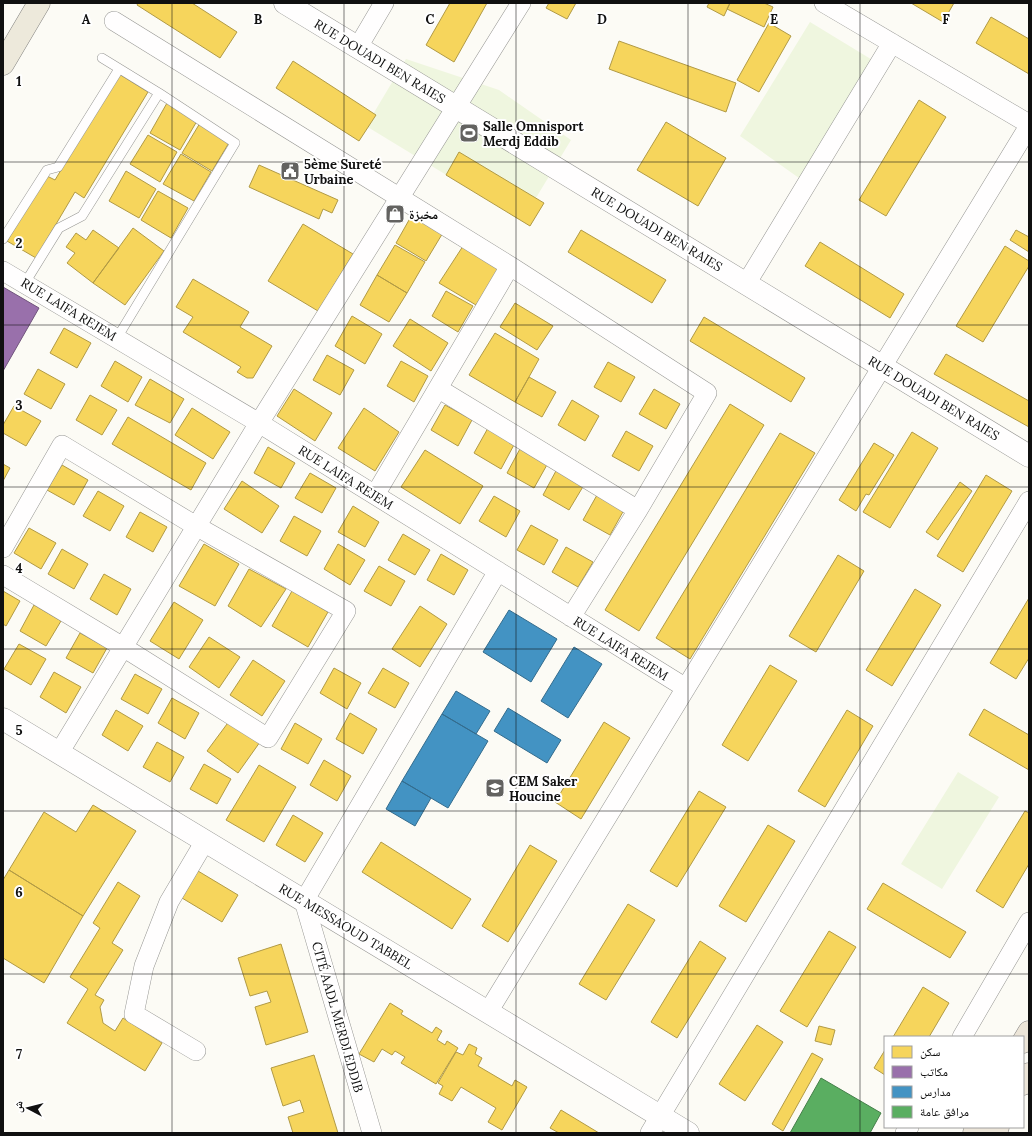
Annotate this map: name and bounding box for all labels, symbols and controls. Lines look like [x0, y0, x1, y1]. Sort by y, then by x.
text: A [82, 11, 91, 28]
text: B [254, 11, 263, 28]
text: C [426, 11, 435, 28]
text: D [597, 11, 607, 28]
text: E [770, 11, 778, 28]
text: F [942, 11, 950, 28]
street label: RUE DOUADI BEN RAIES [311, 15, 449, 107]
text: 1 [16, 73, 22, 90]
place label: Salle Omnisport Merdj Eddib [483, 118, 584, 150]
sports icon: Salle Omnisport Merdj Eddib [458, 122, 480, 144]
place label: 5ème Sureté Urbaine [304, 156, 382, 188]
public building icon: 5ème Sureté Urbaine [279, 160, 301, 182]
street label: RUE DOUADI BEN RAIES [588, 183, 726, 275]
shop icon: مخبزة [384, 203, 406, 225]
place label: مخبزة [409, 206, 438, 223]
text: 2 [16, 235, 23, 252]
street label: RUE LAIFA REJEM [18, 274, 120, 345]
street label: RUE DOUADI BEN RAIES [865, 352, 1003, 444]
text: 3 [15, 397, 23, 414]
street label: RUE LAIFA REJEM [295, 441, 396, 514]
text: 4 [15, 560, 23, 577]
street label: RUE LAIFA REJEM [570, 612, 671, 685]
text: 5 [15, 722, 23, 739]
place label: CEM Saker Houcine [509, 773, 578, 805]
school or university icon: CEM Saker Houcine [484, 777, 506, 799]
street label: RUE MESSAOUD TABBEL [276, 880, 416, 973]
text: 6 [15, 884, 23, 901]
street label: CITÉ AADL MERDJ EDDIB [308, 940, 367, 1094]
legend [884, 1036, 1024, 1128]
text: سكن [920, 1044, 941, 1059]
text: 7 [16, 1046, 22, 1063]
text: مكاتب [920, 1064, 948, 1079]
text: مدارس [920, 1084, 951, 1099]
north arrow [8, 1088, 48, 1128]
text: ش [10, 1100, 27, 1114]
text: مرافق عامة [920, 1104, 969, 1119]

